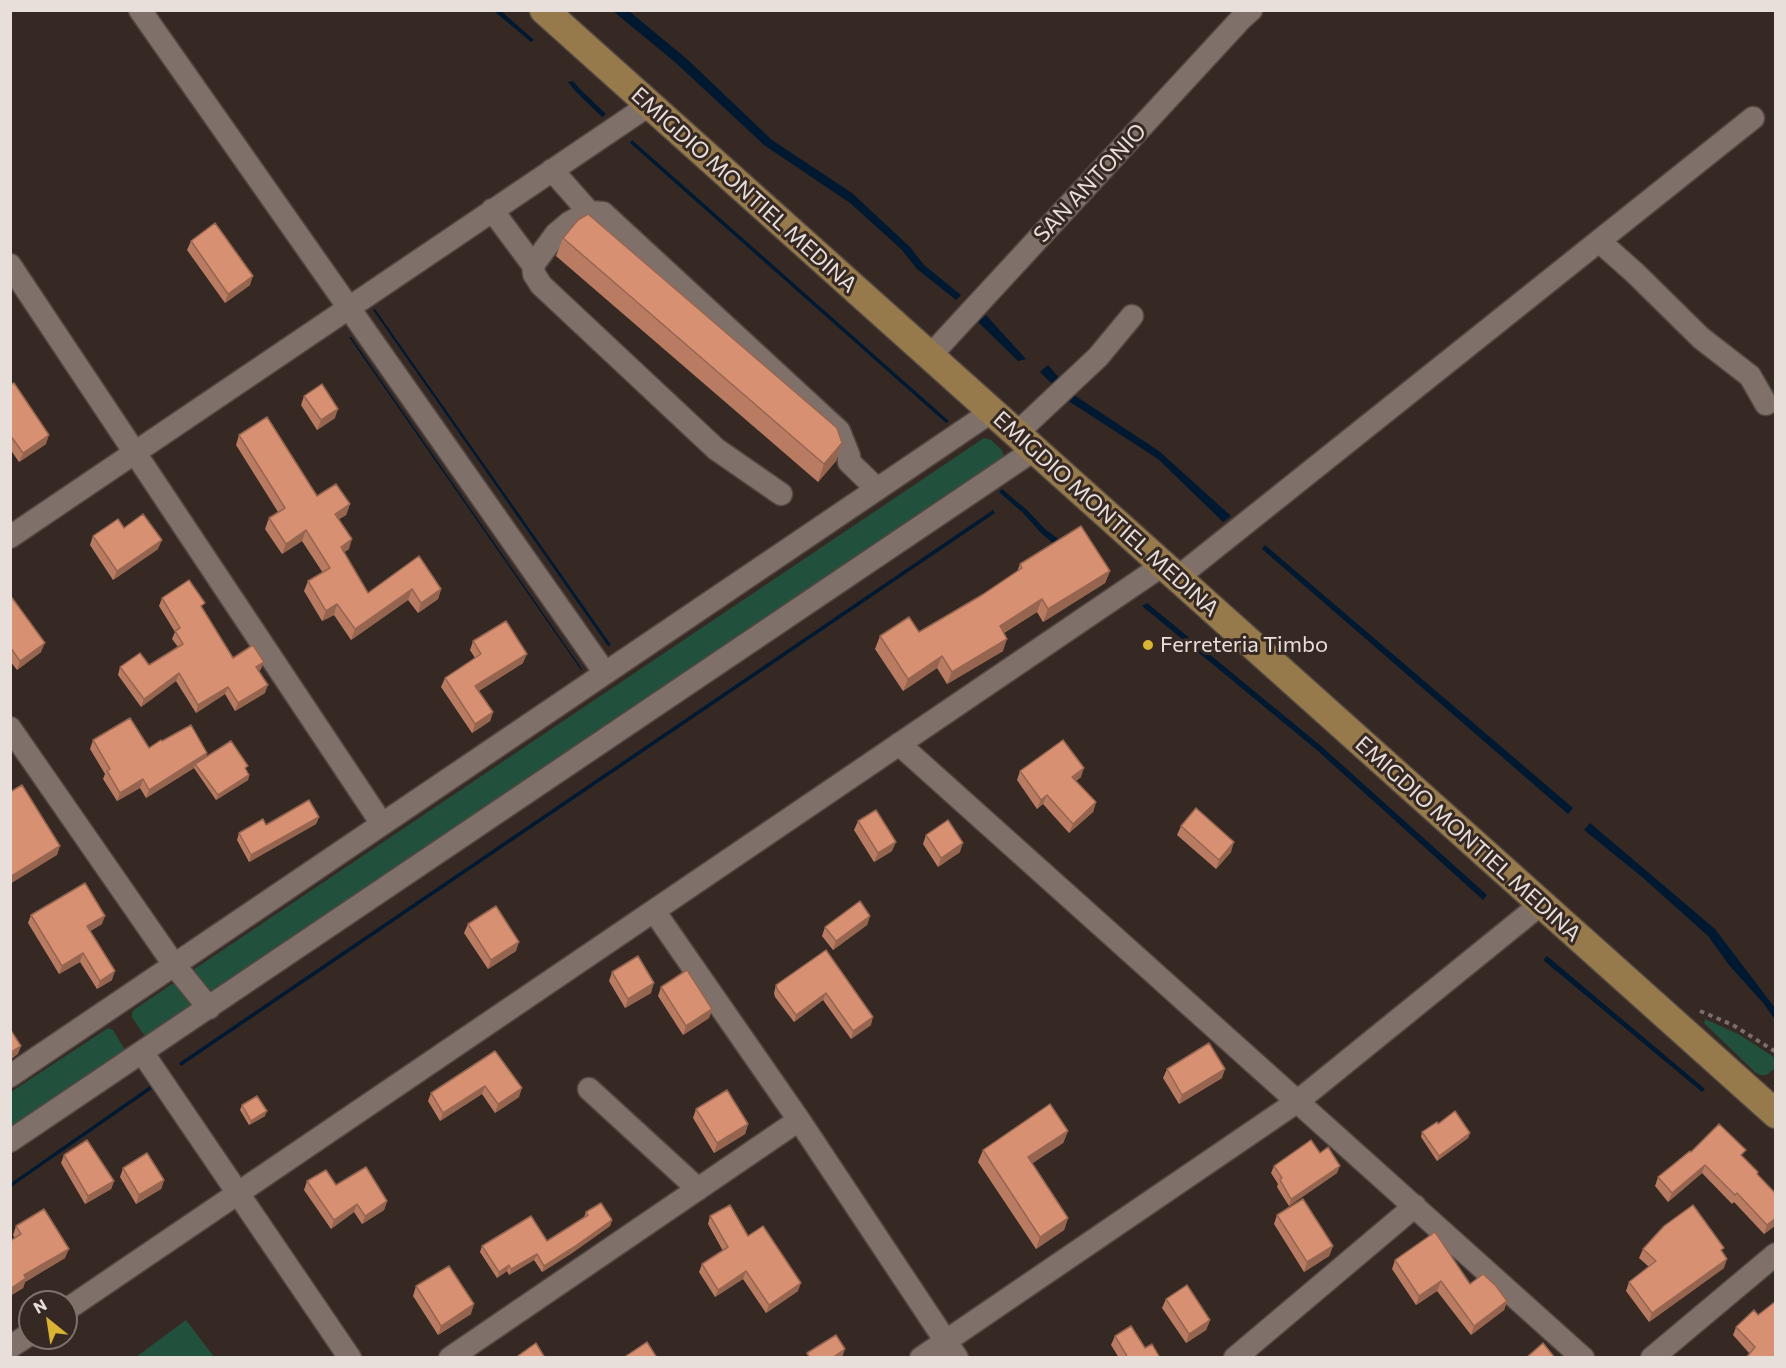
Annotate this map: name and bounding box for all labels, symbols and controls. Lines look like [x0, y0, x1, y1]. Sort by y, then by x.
street label: EMIGDIO MONTIEL MEDINA [626, 82, 862, 298]
street label: SAN ANTONIO [1028, 118, 1152, 248]
street label: EMIGDIO MONTIEL MEDINA [988, 406, 1224, 622]
place label: Ferreteria Timbo [1160, 632, 1328, 658]
marker: Ferreteria Timbo [1141, 638, 1155, 652]
street label: EMIGDIO MONTIEL MEDINA [1350, 731, 1586, 947]
north arrow [18, 1290, 78, 1350]
text: N [30, 1294, 50, 1317]

